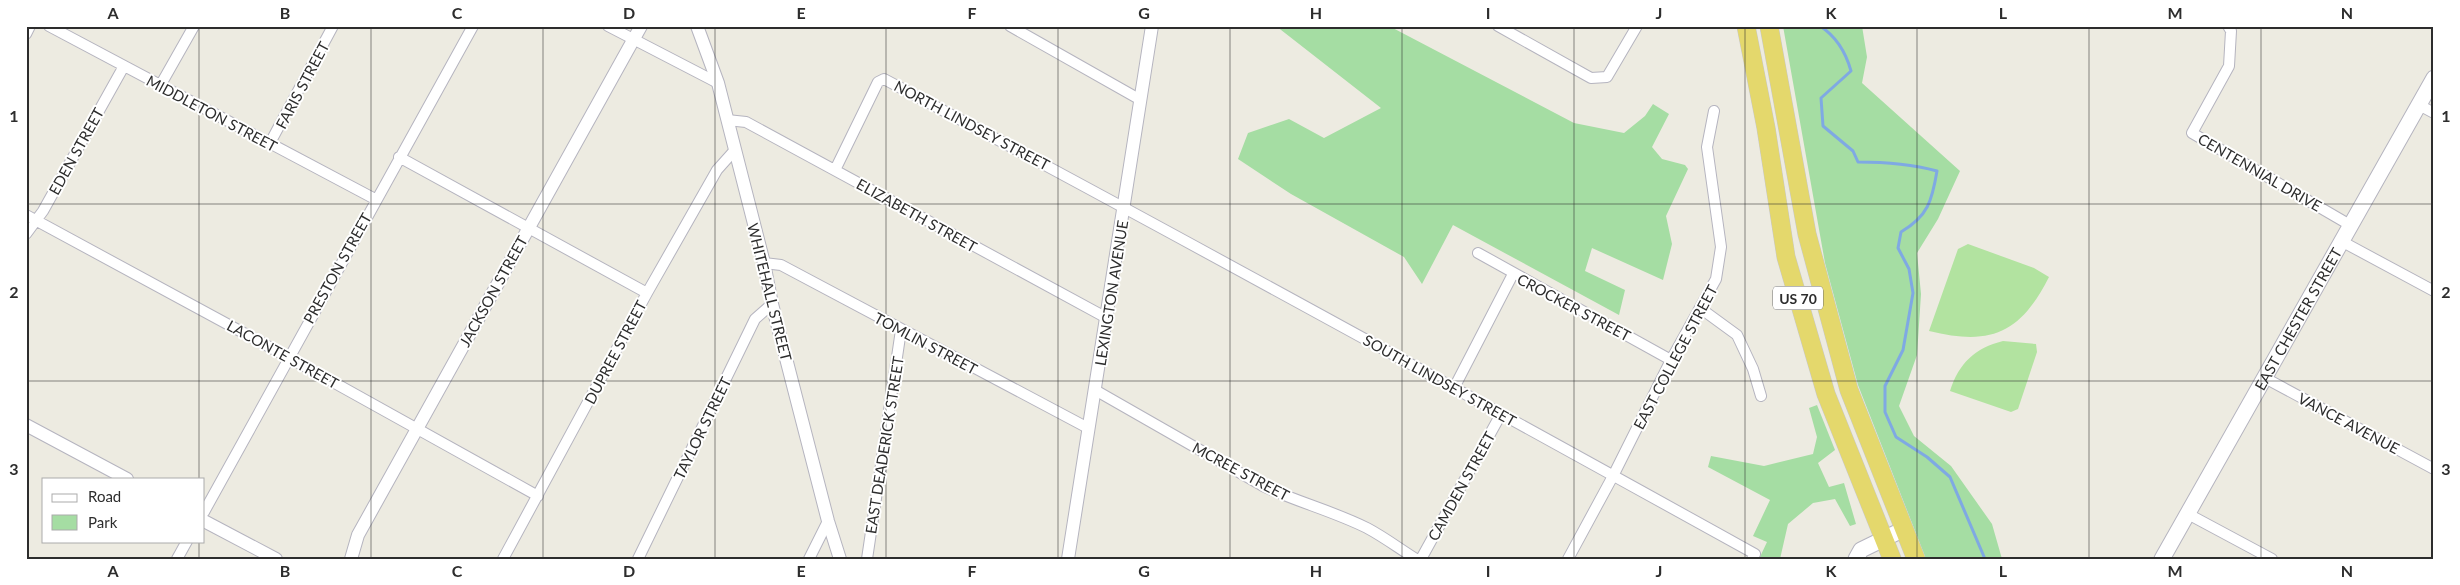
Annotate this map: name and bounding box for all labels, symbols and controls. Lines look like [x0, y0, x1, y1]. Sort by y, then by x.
text: A [106, 3, 119, 22]
text: B [280, 3, 290, 22]
text: C [452, 3, 463, 22]
text: D [623, 3, 635, 22]
text: E [796, 3, 806, 22]
text: F [967, 3, 977, 22]
text: G [1138, 3, 1150, 22]
text: H [1310, 3, 1322, 22]
text: I [1486, 3, 1490, 22]
text: J [1656, 3, 1662, 22]
text: K [1826, 3, 1838, 22]
text: L [1999, 3, 2008, 22]
text: M [2167, 3, 2183, 22]
text: N [2341, 3, 2353, 22]
street label: FARIS STREET [272, 38, 333, 132]
street label: MIDDLETON STREET [144, 71, 281, 155]
street label: NORTH LINDSEY STREET [891, 76, 1053, 174]
street label: EDEN STREET [45, 104, 107, 198]
text: 1 [9, 106, 19, 125]
text: 1 [2441, 106, 2451, 125]
street label: CENTENNIAL DRIVE [2195, 129, 2325, 215]
street label: ELIZABETH STREET [854, 174, 980, 256]
street label: PRESTON STREET [299, 210, 375, 326]
street label: LEXINGTON AVENUE [1091, 219, 1131, 367]
street label: WHITEHALL STREET [744, 221, 796, 363]
street label: JACKSON STREET [455, 232, 531, 350]
street label: EAST CHESTER STREET [2250, 244, 2345, 393]
street label: CROCKER STREET [1514, 270, 1634, 345]
text: 2 [9, 282, 19, 301]
street label: EAST COLLEGE STREET [1629, 282, 1721, 432]
text: 2 [2441, 282, 2451, 301]
road number: US 70 [1773, 286, 1823, 310]
street label: DUPREE STREET [580, 297, 650, 407]
street label: TOMLIN STREET [871, 308, 981, 378]
street label: LACONTE STREET [224, 316, 342, 392]
street label: SOUTH LINDSEY STREET [1360, 330, 1520, 430]
street label: EAST DEADERICK STREET [861, 355, 907, 535]
street label: TAYLOR STREET [670, 374, 735, 482]
street label: VANCE AVENUE [2295, 389, 2403, 457]
street label: CAMDEN STREET [1424, 428, 1499, 544]
street label: MCREE STREET [1189, 438, 1293, 504]
text: 3 [9, 459, 19, 478]
text: 3 [2441, 459, 2451, 478]
legend [42, 478, 205, 542]
text: Road [88, 487, 121, 505]
text: Park [88, 513, 118, 531]
text: A [106, 561, 119, 580]
text: B [280, 561, 290, 580]
text: C [452, 561, 463, 580]
text: D [623, 561, 635, 580]
text: E [796, 561, 806, 580]
text: F [967, 561, 977, 580]
text: G [1138, 561, 1150, 580]
text: H [1310, 561, 1322, 580]
text: I [1486, 561, 1490, 580]
text: J [1656, 561, 1662, 580]
text: K [1826, 561, 1838, 580]
text: L [1999, 561, 2008, 580]
text: M [2167, 561, 2183, 580]
text: N [2341, 561, 2353, 580]

